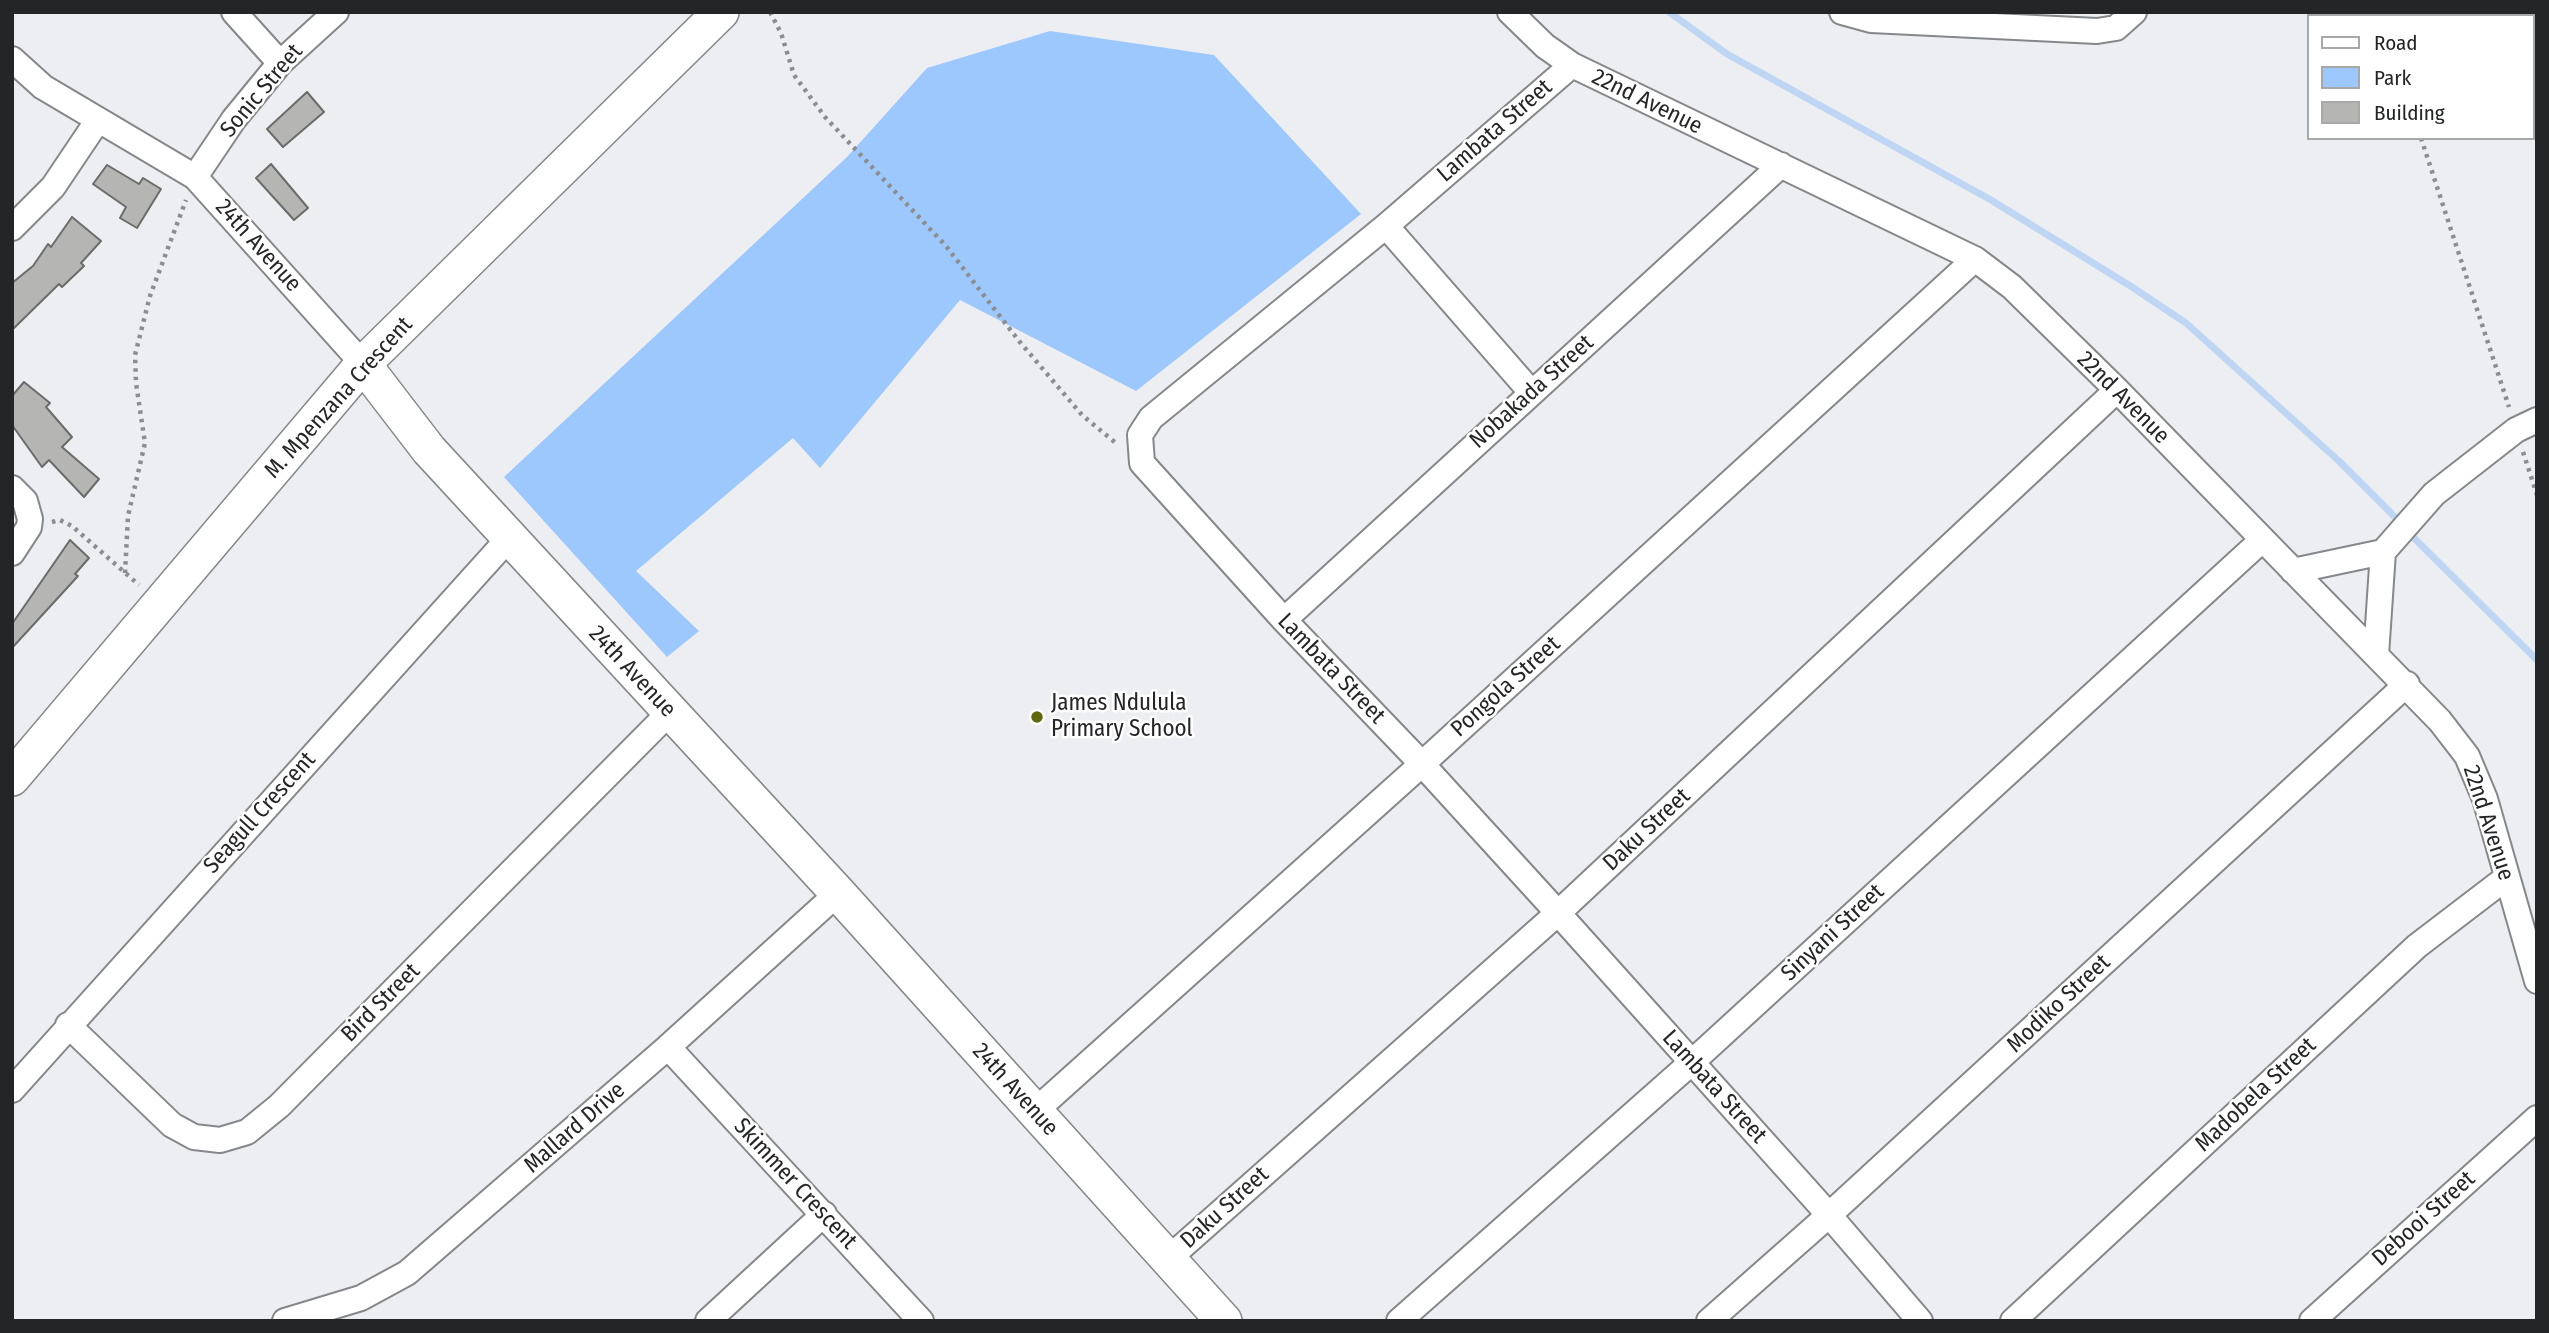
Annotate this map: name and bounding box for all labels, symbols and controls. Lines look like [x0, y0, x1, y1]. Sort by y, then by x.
legend [2308, 14, 2535, 140]
text: Road [2374, 30, 2418, 56]
street label: Sonic Street [215, 39, 309, 143]
street label: 22nd Avenue [1587, 63, 1707, 141]
text: Park [2374, 65, 2411, 91]
street label: Lambata Street [1432, 74, 1558, 188]
text: Building [2374, 100, 2445, 126]
street label: 24th Avenue [209, 194, 307, 298]
street label: M. Mpenzana Crescent [259, 312, 419, 484]
street label: Nobakada Street [1465, 329, 1599, 455]
street label: 22nd Avenue [2071, 346, 2175, 450]
street label: Lambata Street [1271, 608, 1391, 730]
street label: 24th Avenue [583, 621, 681, 723]
street label: Pongola Street [1446, 631, 1566, 743]
place label: James Ndulula Primary School [1051, 690, 1193, 744]
marker: James Ndulula Primary School [1029, 709, 1045, 725]
street label: Seagull Crescent [198, 747, 322, 879]
street label: 22nd Avenue [2456, 762, 2520, 884]
street label: Daku Street [1598, 783, 1696, 877]
street label: Sinyani Street [1776, 878, 1890, 988]
street label: Modiko Street [2002, 949, 2116, 1059]
street label: Bird Street [336, 958, 426, 1048]
street label: Lambata Street [1656, 1025, 1772, 1149]
street label: Madobela Street [2190, 1032, 2322, 1158]
street label: 24th Avenue [966, 1038, 1064, 1142]
street label: Mallard Drive [519, 1077, 631, 1179]
street label: Skimmer Crescent [727, 1113, 863, 1255]
street label: Daku Street [1175, 1161, 1275, 1255]
street label: Debooi Street [2367, 1166, 2481, 1272]

